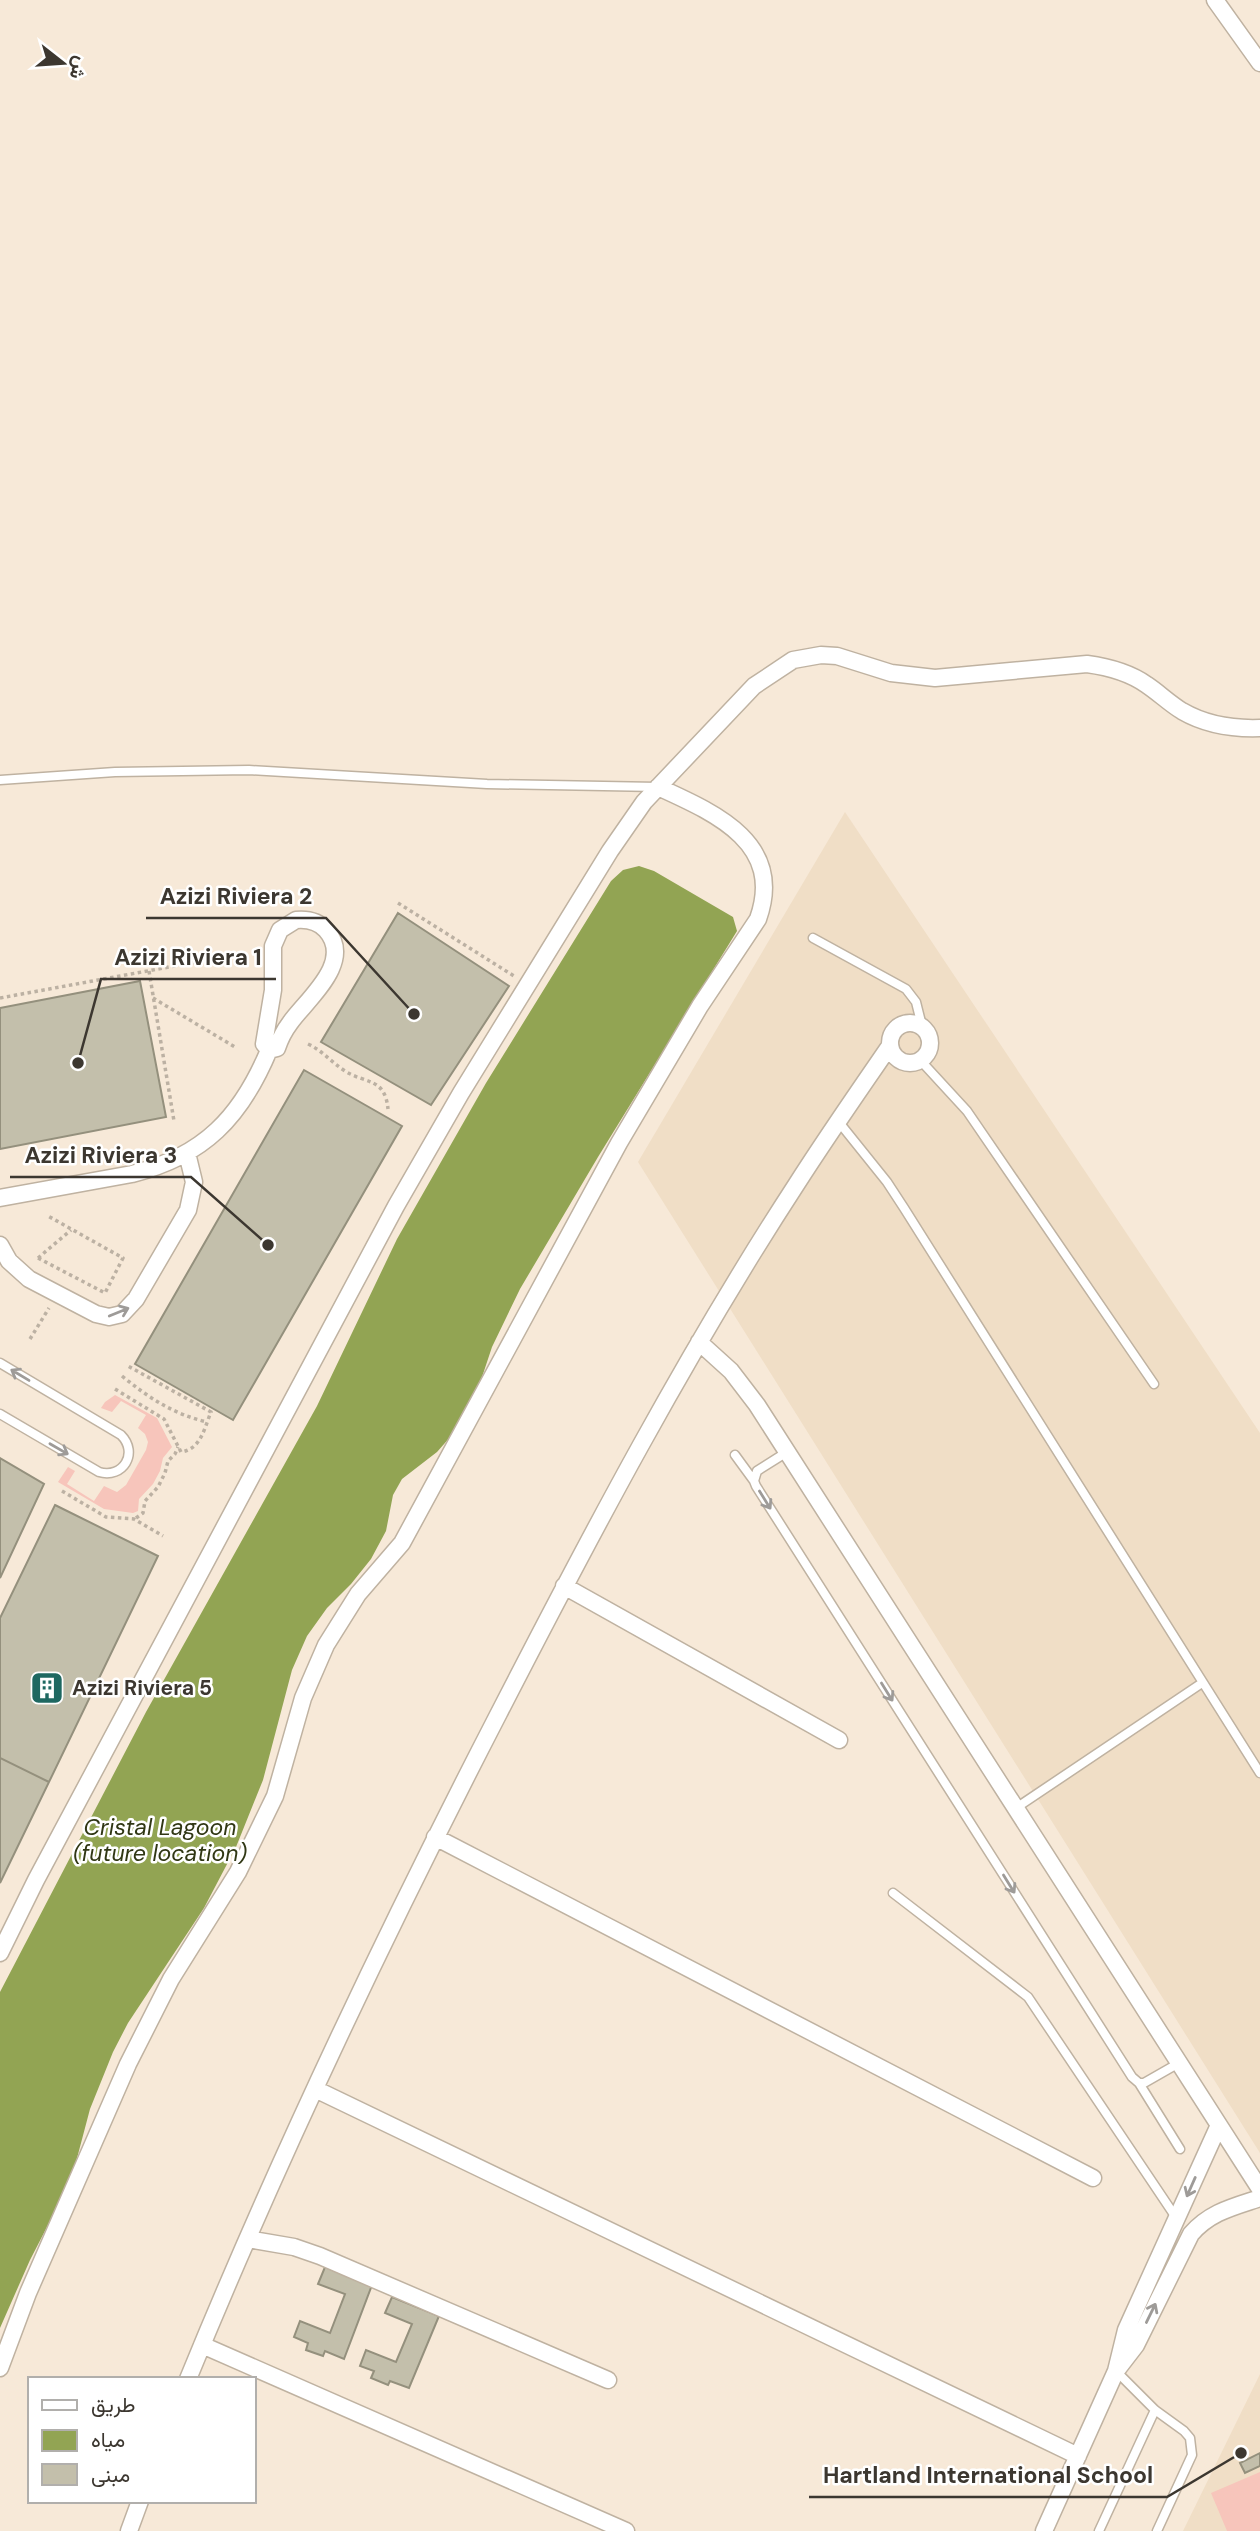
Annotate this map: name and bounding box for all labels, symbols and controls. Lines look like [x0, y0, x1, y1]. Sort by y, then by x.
north arrow [28, 28, 98, 98]
text: ش [63, 53, 94, 83]
callout: Azizi Riviera 2 [146, 874, 326, 918]
text: Azizi Riviera 2 [160, 881, 312, 911]
callout: Azizi Riviera 1 [101, 935, 276, 979]
text: Azizi Riviera 1 [114, 942, 262, 972]
callout: Azizi Riviera 3 [10, 1133, 191, 1177]
text: Azizi Riviera 3 [25, 1140, 177, 1170]
one-way arrow [108, 1305, 129, 1318]
one-way arrow [10, 1367, 30, 1381]
one-way arrow [48, 1443, 69, 1456]
one-way arrow [758, 1490, 773, 1509]
building icon: Azizi Riviera 5 [28, 1669, 66, 1707]
place label: Azizi Riviera 5 [72, 1674, 212, 1702]
one-way arrow [880, 1682, 895, 1701]
water label: Cristal Lagoon (future location) [73, 1812, 248, 1868]
one-way arrow [1002, 1874, 1017, 1893]
one-way arrow [1184, 2176, 1197, 2198]
one-way arrow [1145, 2303, 1158, 2324]
legend [28, 2377, 256, 2503]
text: طريق [91, 2391, 136, 2419]
text: مياه [91, 2426, 125, 2454]
callout: Hartland International School [809, 2453, 1167, 2497]
text: Hartland International School [823, 2460, 1153, 2490]
text: مبنى [91, 2461, 130, 2489]

